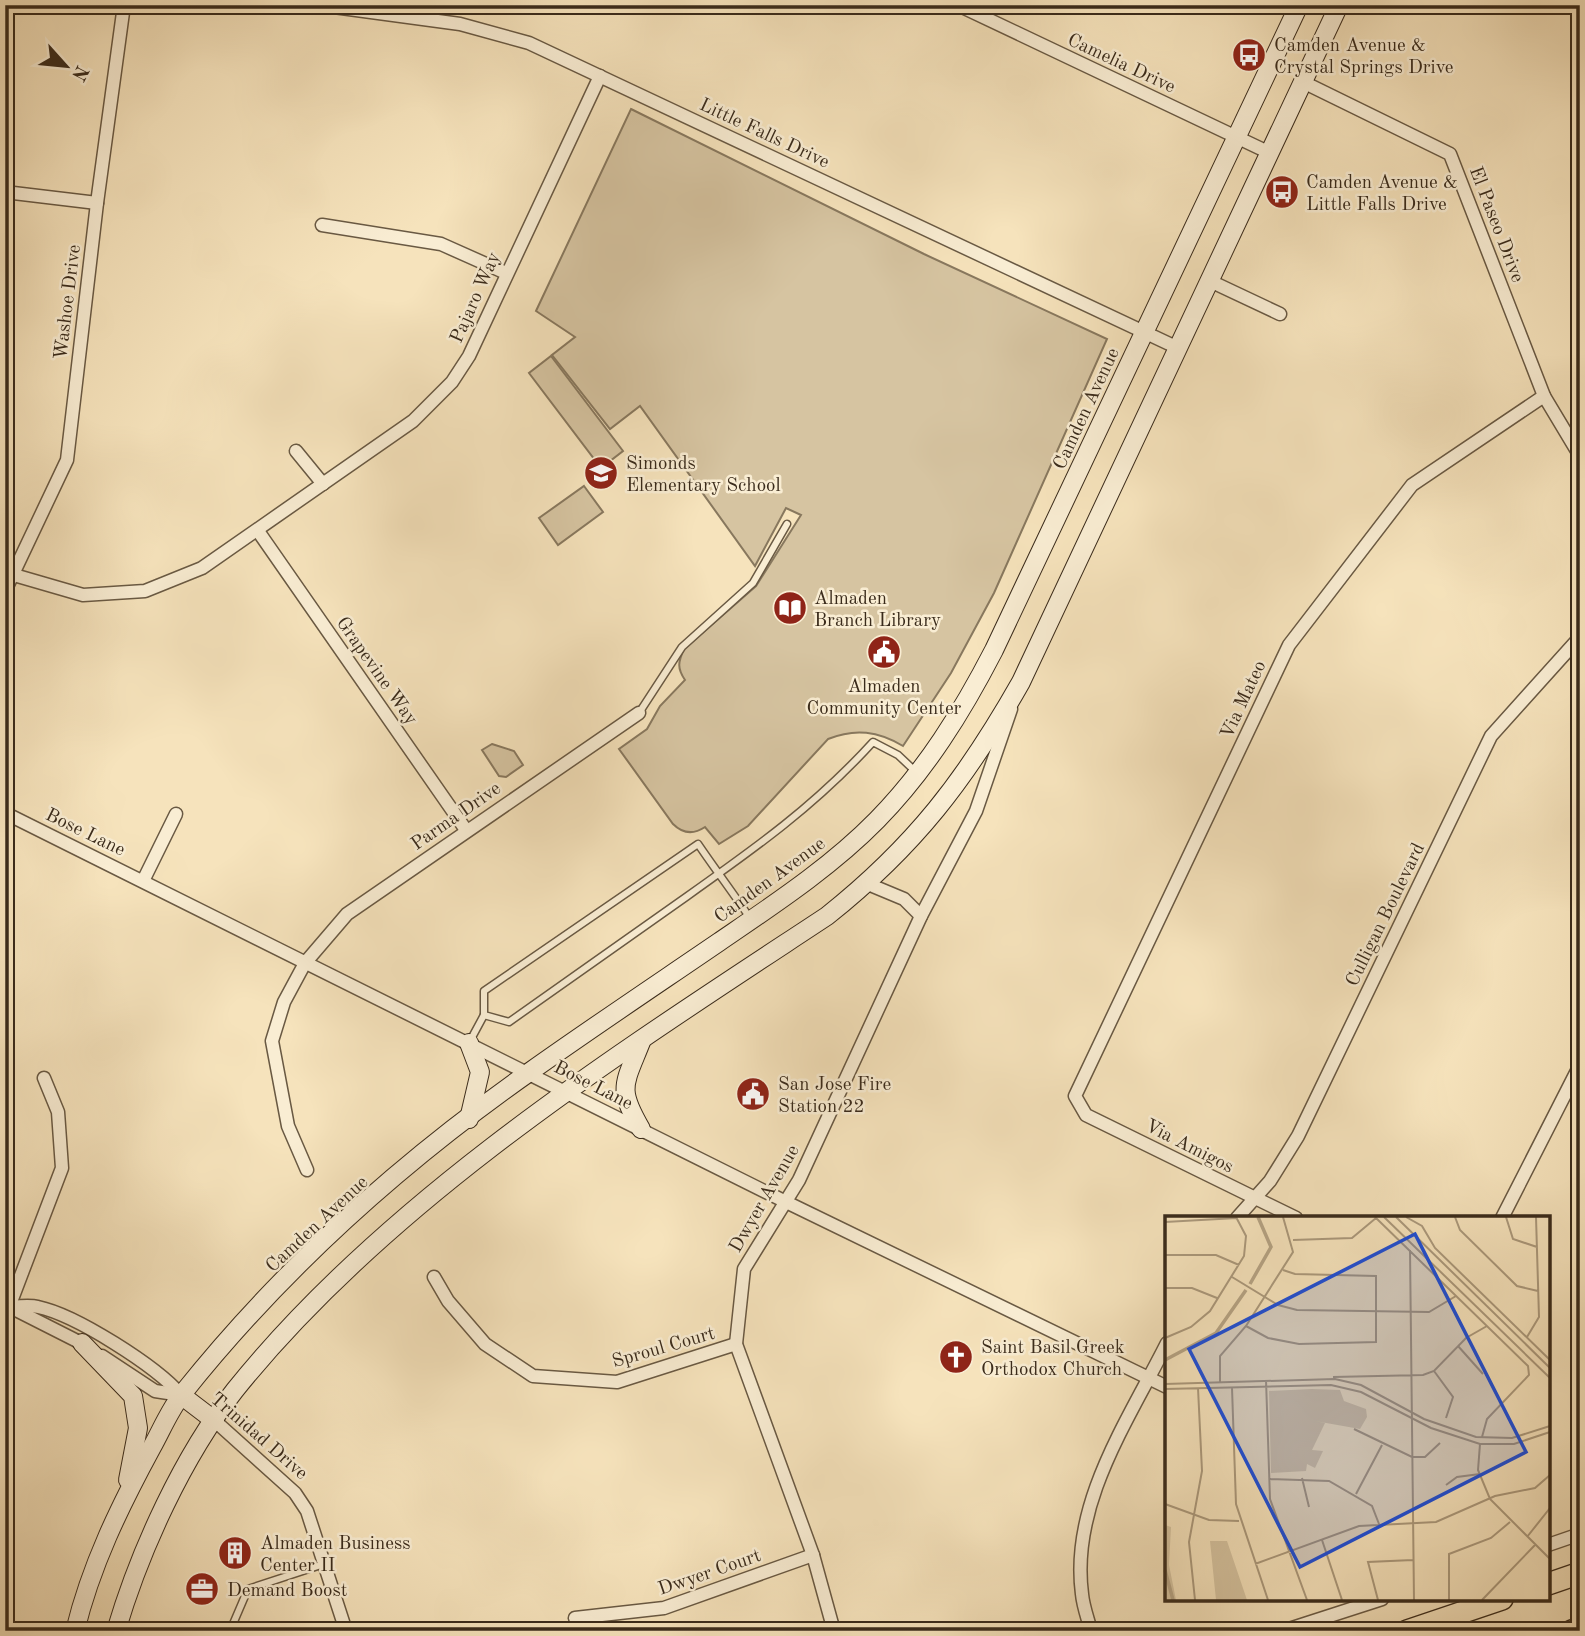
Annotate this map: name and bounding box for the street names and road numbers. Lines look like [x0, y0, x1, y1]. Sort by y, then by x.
street label: Camelia Drive [1064, 31, 1178, 98]
street label: Little Falls Drive [696, 96, 832, 173]
street label: El Paseo Drive [1465, 164, 1526, 285]
street label: Washoe Drive [52, 244, 85, 361]
street label: Pajaro Way [448, 250, 505, 346]
street label: Camden Avenue [1051, 345, 1124, 473]
street label: Grapevine Way [332, 614, 420, 729]
street label: Via Mateo [1218, 658, 1271, 742]
street label: Parma Drive [408, 779, 505, 855]
street label: Bose Lane [42, 806, 128, 861]
street label: Camden Avenue [712, 835, 829, 927]
street label: Culligan Boulevard [1343, 840, 1429, 990]
street label: Bose Lane [550, 1058, 635, 1114]
street label: Via Amigos [1142, 1117, 1236, 1178]
street label: Dwyer Avenue [727, 1142, 804, 1256]
street label: Camden Avenue [263, 1173, 372, 1277]
street label: Sproul Court [610, 1325, 717, 1372]
street label: Trinidad Drive [206, 1390, 311, 1484]
street label: Dwyer Court [656, 1547, 764, 1600]

